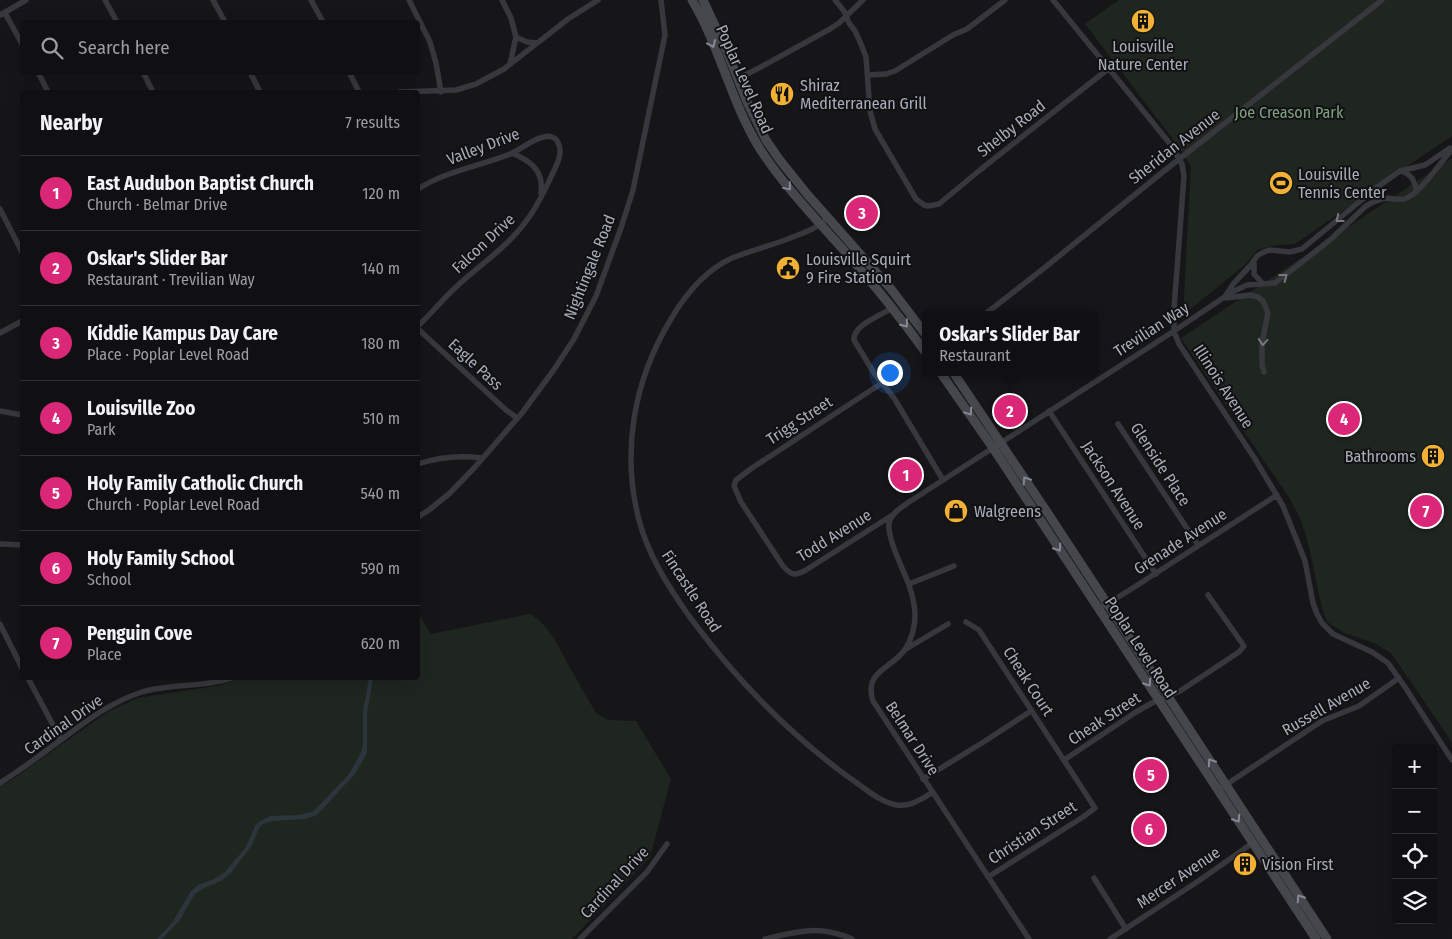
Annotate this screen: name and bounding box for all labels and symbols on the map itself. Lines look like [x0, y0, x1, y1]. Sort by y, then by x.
building icon: Louisville Nature Center [1130, 8, 1156, 34]
street label: Poplar Level Road [712, 22, 777, 136]
place label: Louisville Nature Center [1098, 37, 1189, 74]
one-way arrow [706, 39, 717, 48]
place label: Shiraz Mediterranean Grill [800, 76, 927, 113]
restaurant icon: Shiraz Mediterranean Grill [769, 81, 795, 107]
street label: Shelby Road [974, 96, 1049, 161]
park label: Joe Creason Park [1235, 103, 1344, 122]
street label: Sheridan Avenue [1125, 105, 1224, 188]
street label: Valley Drive [444, 124, 522, 169]
place label: Louisville Tennis Center [1298, 165, 1387, 202]
sports icon: Louisville Tennis Center [1268, 170, 1294, 196]
one-way arrow [783, 181, 791, 190]
pin: 3 [846, 194, 878, 232]
street label: Falcon Drive [448, 209, 519, 277]
street label: Nightingale Road [560, 212, 619, 322]
one-way arrow [1335, 213, 1345, 222]
place label: Louisville Squirt 9 Fire Station [806, 250, 912, 287]
public building icon: Louisville Squirt 9 Fire Station [775, 255, 801, 281]
one-way arrow [1278, 274, 1288, 283]
street label: Trevilian Way [1110, 298, 1193, 361]
one-way arrow [899, 318, 907, 327]
street label: Eagle Pass [445, 335, 507, 394]
one-way arrow [1258, 339, 1269, 347]
street label: Illinois Avenue [1189, 341, 1258, 432]
your location [877, 360, 903, 386]
street label: Trigg Street [763, 392, 836, 449]
pin: 2 [994, 392, 1026, 430]
pin: 4 [1328, 400, 1360, 438]
one-way arrow [963, 406, 972, 416]
street label: Glenside Place [1127, 419, 1195, 510]
street label: Jackson Avenue [1078, 437, 1149, 533]
building icon: Bathrooms [1420, 443, 1446, 469]
place label: Bathrooms [1345, 447, 1416, 466]
pin: 1 [890, 456, 922, 494]
one-way arrow [1023, 477, 1032, 486]
pin: 7 [1410, 492, 1442, 530]
shop icon: Walgreens [943, 498, 969, 524]
place label: Walgreens [974, 502, 1041, 521]
street label: Grenade Avenue [1130, 504, 1230, 578]
street label: Todd Avenue [794, 505, 875, 566]
one-way arrow [1052, 542, 1061, 551]
street label: Fincastle Road [658, 547, 725, 636]
street label: Poplar Level Road [1101, 593, 1180, 701]
street label: Cheak Court [999, 643, 1058, 720]
street label: Russell Avenue [1279, 673, 1374, 739]
one-way arrow [1141, 678, 1151, 687]
street label: Cheak Street [1064, 688, 1145, 749]
street label: Cardinal Drive [20, 690, 106, 758]
street label: Belmar Drive [882, 698, 944, 779]
pin: 5 [1135, 756, 1167, 794]
one-way arrow [1208, 759, 1217, 768]
street label: Christian Street [985, 796, 1081, 868]
pin: 6 [1133, 810, 1165, 848]
one-way arrow [1231, 813, 1240, 823]
street label: Cardinal Drive [576, 842, 653, 922]
street label: Mercer Avenue [1133, 843, 1224, 912]
building icon: Vision First [1232, 851, 1258, 877]
place label: Vision First [1262, 855, 1334, 874]
one-way arrow [1297, 895, 1307, 904]

